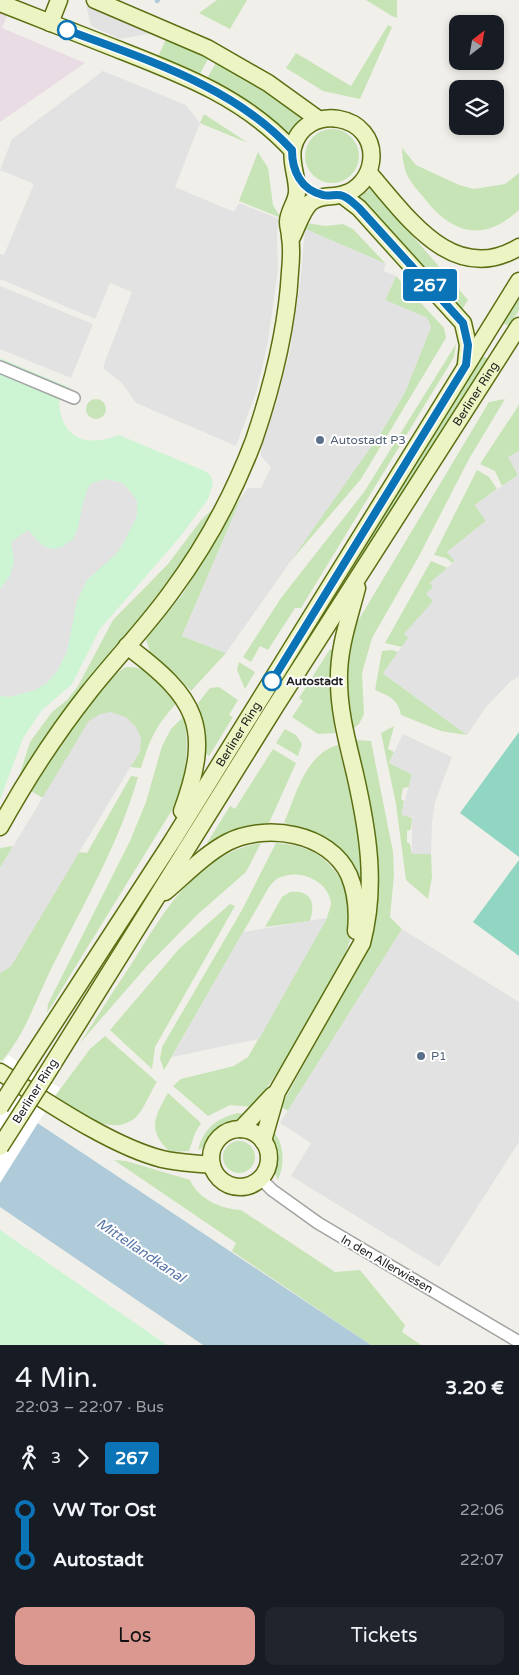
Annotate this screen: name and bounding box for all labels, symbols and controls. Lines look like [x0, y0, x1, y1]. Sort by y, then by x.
north arrow [449, 15, 504, 70]
map controls [449, 15, 504, 135]
unlabelled marker [57, 20, 77, 40]
button: layers [449, 80, 504, 135]
line badge: 267 [401, 269, 459, 301]
text: 267 [413, 274, 447, 296]
street label: Berliner Ring [450, 359, 501, 429]
place label: Autostadt P3 [330, 433, 406, 447]
marker: Autostadt P3 [314, 434, 326, 446]
marker: Autostadt [262, 671, 282, 691]
place label: Autostadt [286, 674, 344, 688]
street label: Berliner Ring [213, 699, 264, 769]
place label: P1 [431, 1049, 447, 1063]
marker: P1 [415, 1050, 427, 1062]
street label: Berliner Ring [9, 1056, 61, 1126]
water label: Mittellandkanal [93, 1215, 189, 1287]
street label: In den Allerwiesen [339, 1232, 435, 1296]
text: 4 Min. [15, 1361, 98, 1395]
text: 3.20 € [445, 1377, 504, 1399]
text: 22:03 – 22:07 · Bus [15, 1397, 164, 1417]
icon: walk [15, 1444, 43, 1472]
icon: forward [69, 1444, 97, 1472]
text: 267 [115, 1447, 149, 1469]
text: 3 [51, 1448, 61, 1468]
text: VW Tor Ost [53, 1499, 156, 1521]
text: 22:06 [460, 1500, 504, 1520]
text: Autostadt [53, 1549, 143, 1571]
text: 22:07 [460, 1550, 504, 1570]
button: Los [15, 1607, 255, 1665]
button: Tickets [265, 1607, 504, 1665]

